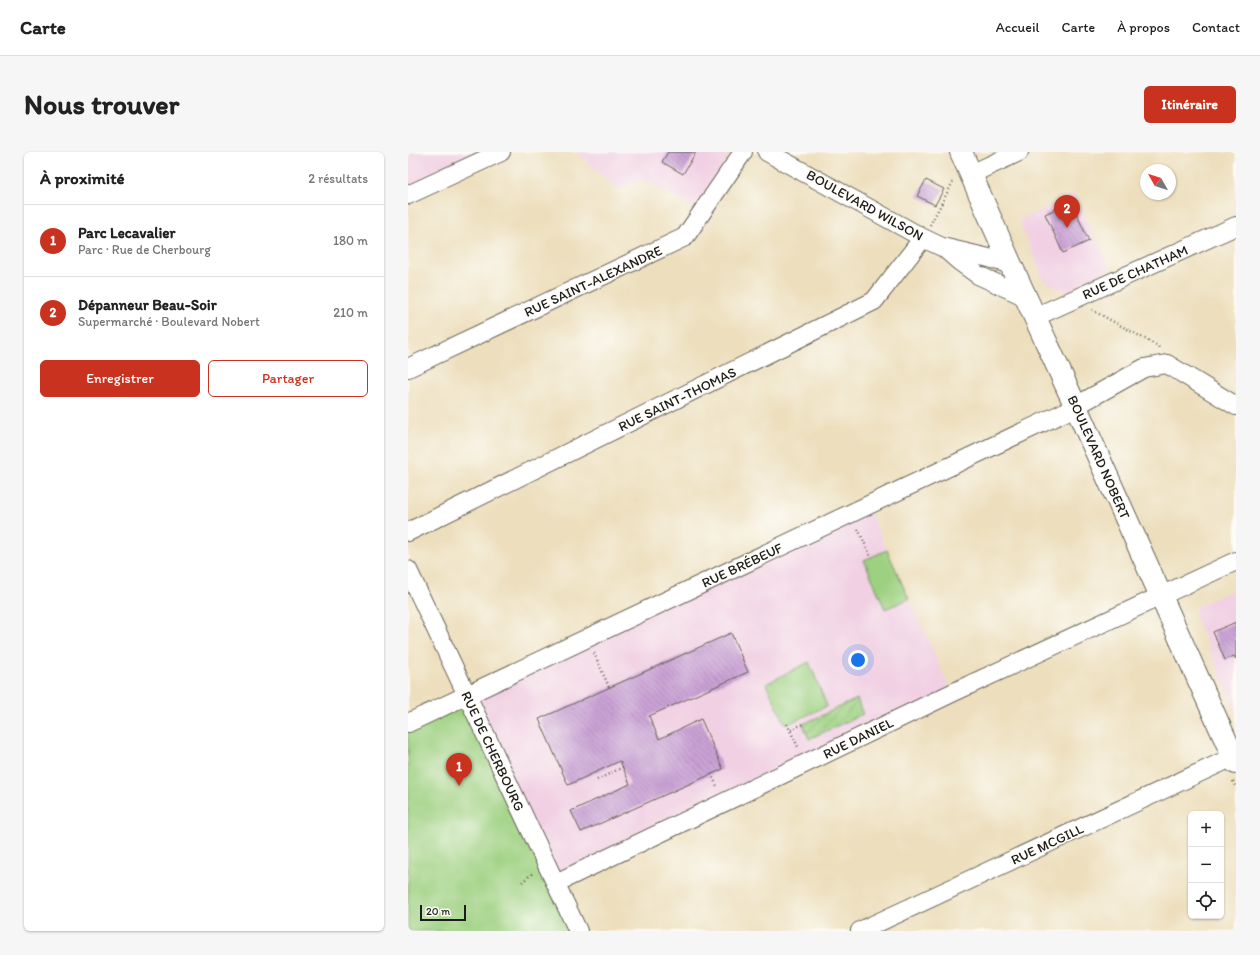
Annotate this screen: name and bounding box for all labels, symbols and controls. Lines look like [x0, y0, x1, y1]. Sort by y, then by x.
text: Carte [20, 16, 66, 39]
text: Accueil [996, 19, 1039, 36]
text: Carte [1061, 19, 1095, 36]
text: À propos [1117, 19, 1170, 36]
text: Contact [1192, 19, 1240, 36]
button: Itinéraire [1144, 86, 1236, 123]
text: Nous trouver [24, 87, 179, 121]
north arrow [1140, 164, 1176, 200]
street label: BOULEVARD WILSON [803, 166, 926, 245]
text: À proximité [40, 168, 125, 188]
text: 2 résultats [308, 171, 368, 186]
pin: 2 [1054, 195, 1080, 228]
text: Parc Lecavalier [78, 224, 176, 242]
text: 1 [50, 233, 56, 248]
text: 180 m [333, 233, 368, 248]
text: Parc · Rue de Cherbourg [78, 242, 211, 257]
street label: RUE SAINT-ALEXANDRE [522, 242, 665, 321]
street label: RUE DE CHATHAM [1080, 242, 1191, 303]
text: Dépanneur Beau-Soir [78, 296, 217, 314]
text: 2 [50, 305, 56, 320]
text: 210 m [333, 305, 368, 320]
text: Supermarché · Boulevard Nobert [78, 314, 260, 329]
button: Enregistrer [40, 360, 200, 397]
button: Partager [208, 360, 368, 397]
street label: RUE SAINT-THOMAS [615, 363, 739, 435]
street label: BOULEVARD NOBERT [1064, 393, 1134, 522]
street label: RUE BRÉBEUF [699, 539, 786, 592]
your location [848, 650, 868, 670]
street label: RUE DE CHERBOURG [457, 689, 528, 814]
street label: RUE DANIEL [820, 714, 896, 763]
pin: 1 [446, 753, 472, 786]
map controls [1188, 811, 1224, 919]
button: + [1188, 811, 1224, 847]
street label: RUE MCGILL [1008, 820, 1086, 869]
button: − [1188, 847, 1224, 883]
button: locate [1188, 883, 1224, 919]
scale bar [420, 903, 466, 922]
text: 20 m [426, 905, 450, 918]

